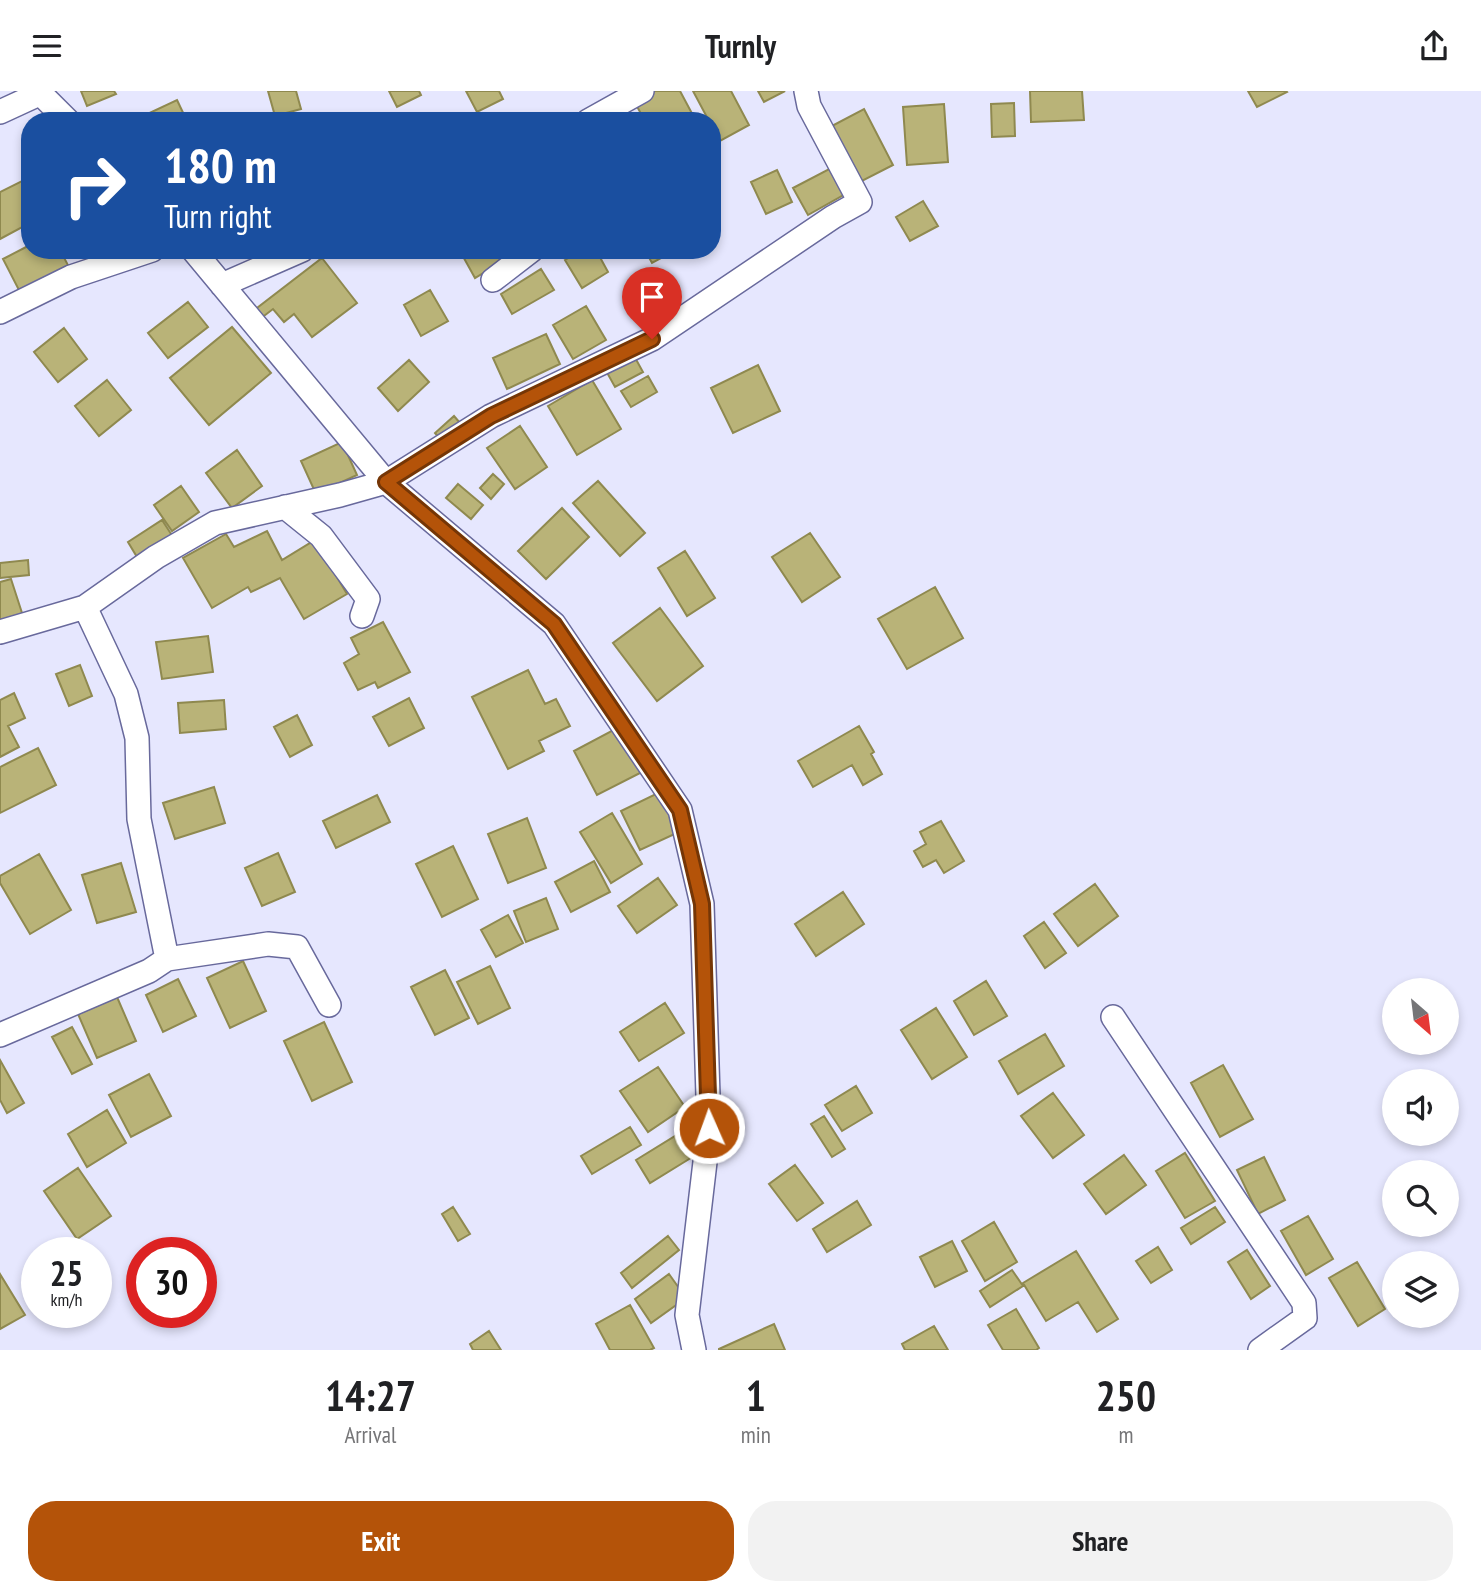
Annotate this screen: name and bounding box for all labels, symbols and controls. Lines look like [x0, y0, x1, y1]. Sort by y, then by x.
text: Turnly [705, 25, 776, 67]
icon: menu [28, 27, 66, 65]
icon: share [1415, 27, 1453, 65]
text: 180 m [164, 133, 277, 197]
icon: right [49, 140, 140, 231]
text: Turn right [164, 195, 272, 237]
pin [622, 267, 682, 339]
icon: arrive [633, 278, 671, 316]
north arrow [1382, 978, 1460, 1055]
map controls [1382, 978, 1459, 1328]
button: sound [1382, 1069, 1459, 1146]
position arrow [672, 1091, 746, 1165]
button: search [1382, 1160, 1459, 1237]
speed limit sign: 30 [126, 1237, 217, 1328]
text: 25 [50, 1250, 83, 1296]
button: layers [1382, 1251, 1459, 1328]
text: km/h [51, 1288, 82, 1311]
text: 14:27 [325, 1368, 416, 1423]
text: 1 [746, 1368, 766, 1423]
text: 250 [1096, 1368, 1156, 1423]
text: Arrival [344, 1420, 396, 1449]
text: min [741, 1420, 771, 1449]
text: m [1118, 1420, 1133, 1449]
button: Exit [28, 1501, 734, 1581]
button: Share [748, 1501, 1453, 1581]

